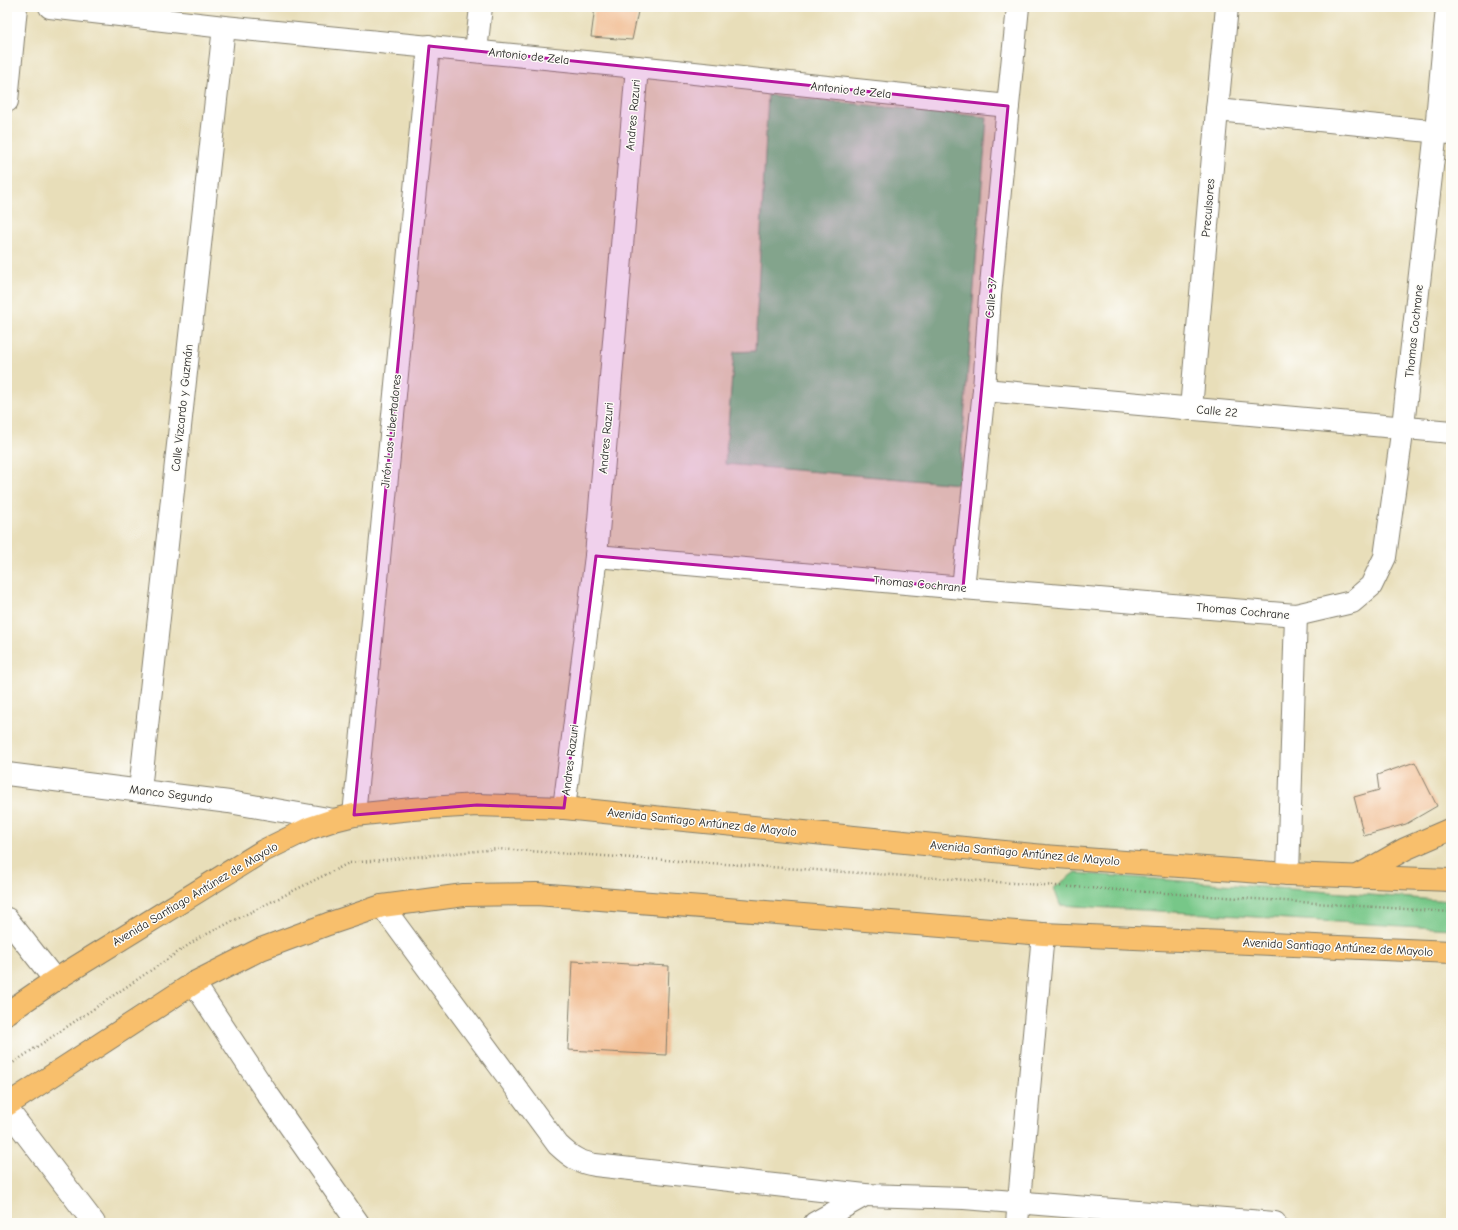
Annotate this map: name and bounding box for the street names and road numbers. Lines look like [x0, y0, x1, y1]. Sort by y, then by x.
street label: Antonio de Zela [488, 45, 570, 67]
street label: Andres Razuri [623, 79, 643, 151]
street label: Antonio de Zela [810, 79, 892, 101]
street label: Preculsores [1198, 178, 1218, 238]
street label: Calle 37 [982, 277, 1000, 319]
street label: Thomas Cochrane [1402, 284, 1426, 378]
street label: Calle Vizcardo y Guzmán [168, 344, 196, 472]
street label: Jirón Los Libertadores [378, 374, 404, 488]
street label: Andres Razuri [596, 402, 616, 474]
street label: Calle 22 [1196, 402, 1238, 420]
street label: Thomas Cochrane [873, 573, 967, 595]
street label: Thomas Cochrane [1196, 600, 1290, 622]
street label: Andres Razuri [559, 724, 581, 796]
street label: Manco Segundo [129, 782, 213, 806]
street label: Avenida Santiago Antúnez de Mayolo [607, 805, 797, 839]
street label: Avenida Santiago Antúnez de Mayolo [930, 838, 1120, 868]
street label: Avenida Santiago Antúnez de Mayolo [110, 839, 280, 949]
street label: Avenida Santiago Antúnez de Mayolo [1243, 935, 1433, 959]

